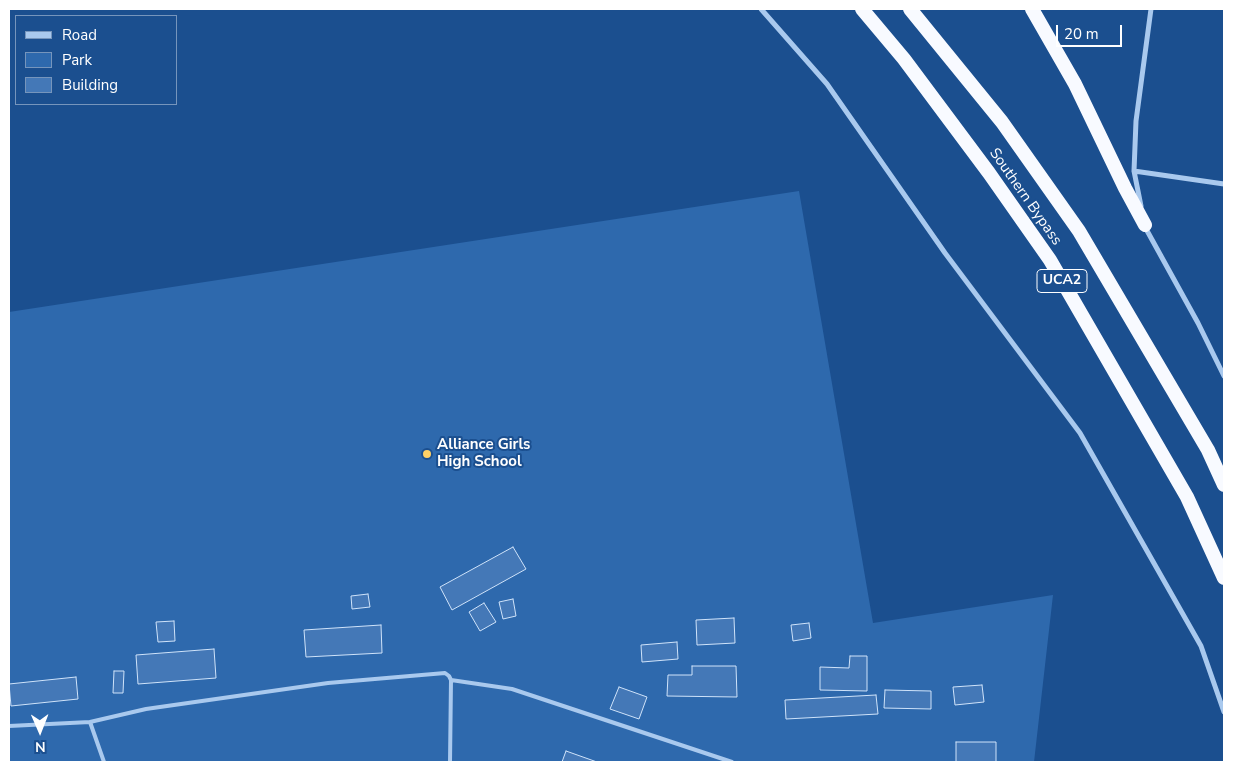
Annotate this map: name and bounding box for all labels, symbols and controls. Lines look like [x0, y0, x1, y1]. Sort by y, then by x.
legend [15, 15, 178, 105]
scale bar [1058, 15, 1124, 47]
text: 20 m [1064, 24, 1099, 44]
text: Road [62, 25, 97, 45]
text: Park [62, 50, 92, 70]
text: Building [62, 75, 118, 95]
street label: Southern Bypass [985, 145, 1065, 249]
road number: UCA2 [1037, 270, 1087, 292]
place label: Alliance Girls High School [437, 436, 530, 471]
marker: Alliance Girls High School [421, 448, 433, 460]
north arrow [15, 706, 65, 756]
text: N [35, 737, 46, 756]

